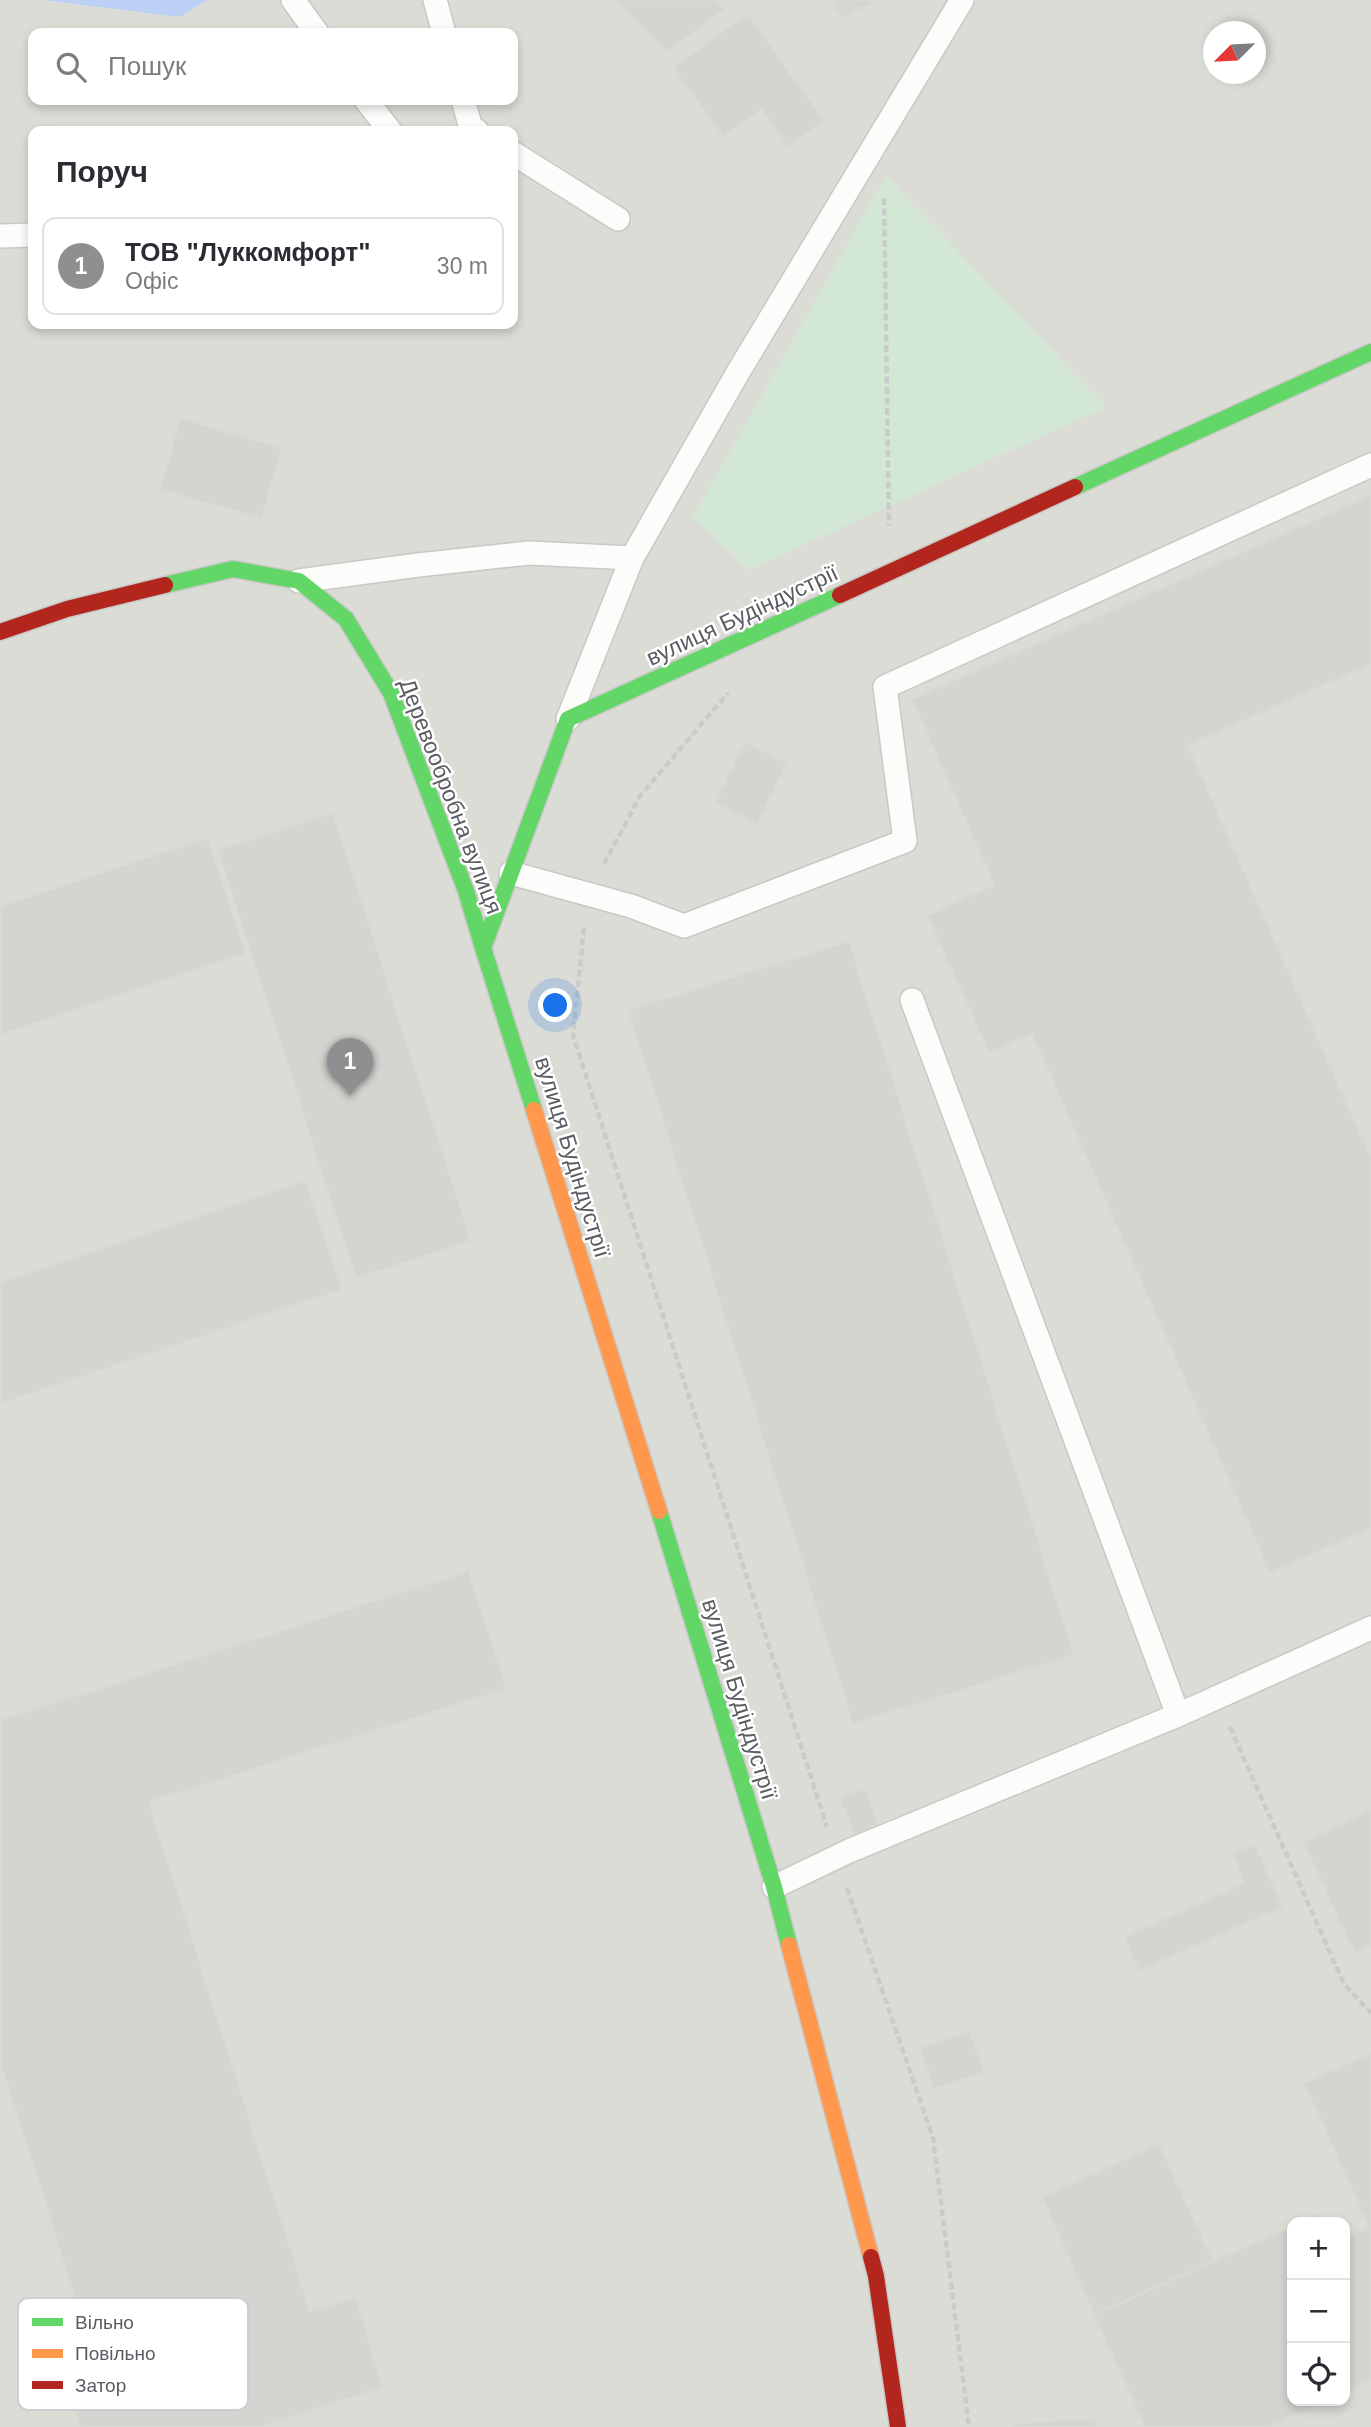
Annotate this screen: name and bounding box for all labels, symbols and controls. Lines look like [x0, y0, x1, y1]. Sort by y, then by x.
north arrow [1203, 21, 1266, 84]
search box [28, 28, 518, 105]
icon: search [52, 48, 90, 86]
text: Пошук [108, 51, 186, 81]
text: Поруч [56, 155, 148, 188]
text: ТОВ "Луккомфорт" [125, 237, 371, 267]
text: 1 [75, 253, 87, 279]
text: 30 m [437, 253, 488, 279]
text: Офіс [125, 268, 178, 294]
street label: вулиця Будіндустрії [642, 559, 843, 671]
street label: Деревообробна вулиця [394, 675, 508, 917]
your location [538, 988, 572, 1022]
pin: 1 [327, 1038, 373, 1096]
street label: вулиця Будіндустрії [530, 1053, 616, 1261]
street label: вулиця Будіндустрії [697, 1595, 783, 1803]
map controls [1287, 2217, 1350, 2406]
button: + [1287, 2217, 1350, 2280]
button: − [1287, 2280, 1350, 2343]
legend [18, 2298, 248, 2410]
text: Вільно [75, 2312, 134, 2333]
text: Повільно [75, 2343, 156, 2364]
button: locate [1287, 2343, 1350, 2406]
text: Затор [75, 2375, 126, 2396]

